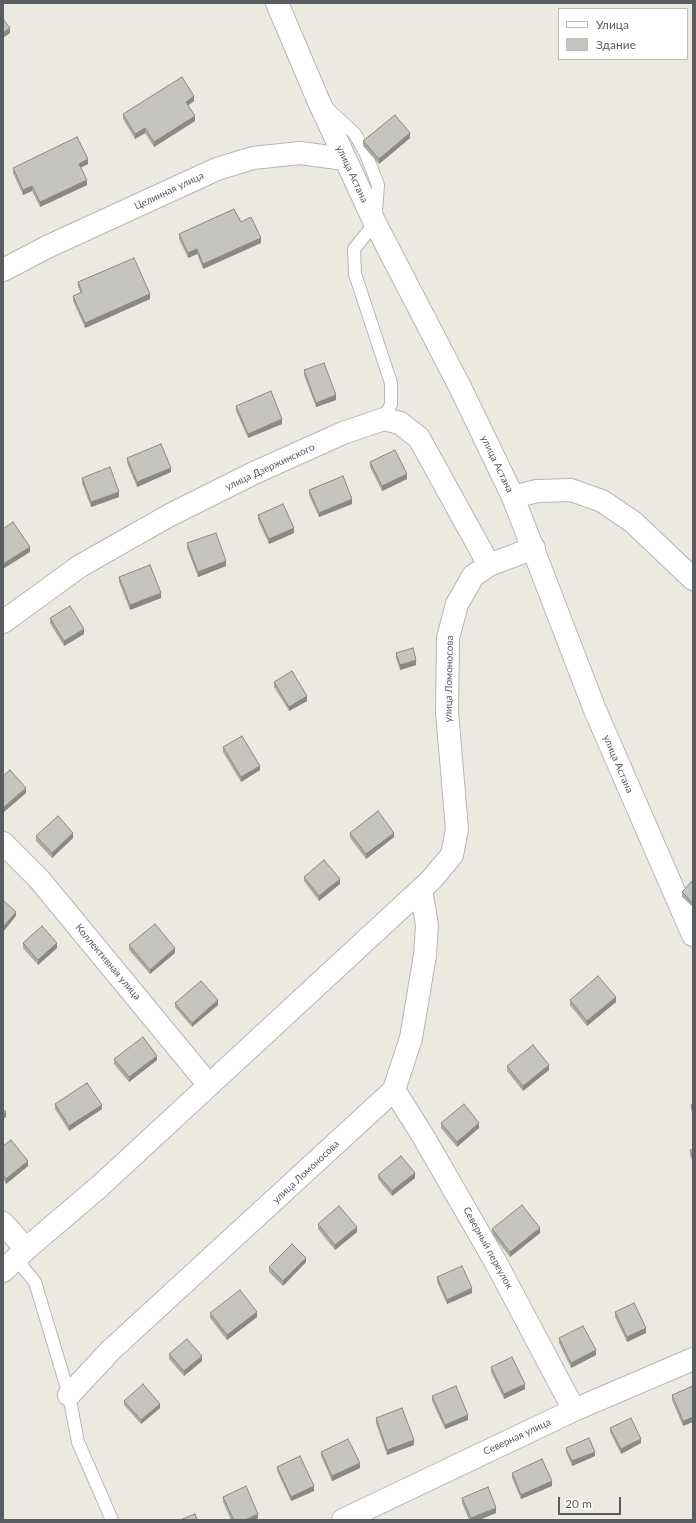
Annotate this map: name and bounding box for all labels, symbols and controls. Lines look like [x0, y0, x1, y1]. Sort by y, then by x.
legend [558, 8, 688, 60]
text: Улица [596, 17, 629, 32]
text: Здание [596, 37, 636, 52]
street label: улица Астана [333, 143, 371, 205]
street label: Целинная улица [132, 170, 206, 212]
street label: улица Астана [478, 434, 516, 494]
street label: улица Дзержинского [223, 441, 317, 493]
street label: улица Ломоносова [442, 635, 456, 723]
street label: улица Астана [600, 733, 636, 795]
street label: Коллективная улица [73, 922, 143, 1002]
street label: улица Ломоносова [270, 1138, 342, 1206]
street label: Северный переулок [460, 1205, 516, 1291]
street label: Северная улица [481, 1416, 553, 1458]
scale bar [560, 1489, 623, 1515]
text: 20 m [565, 1496, 592, 1511]

